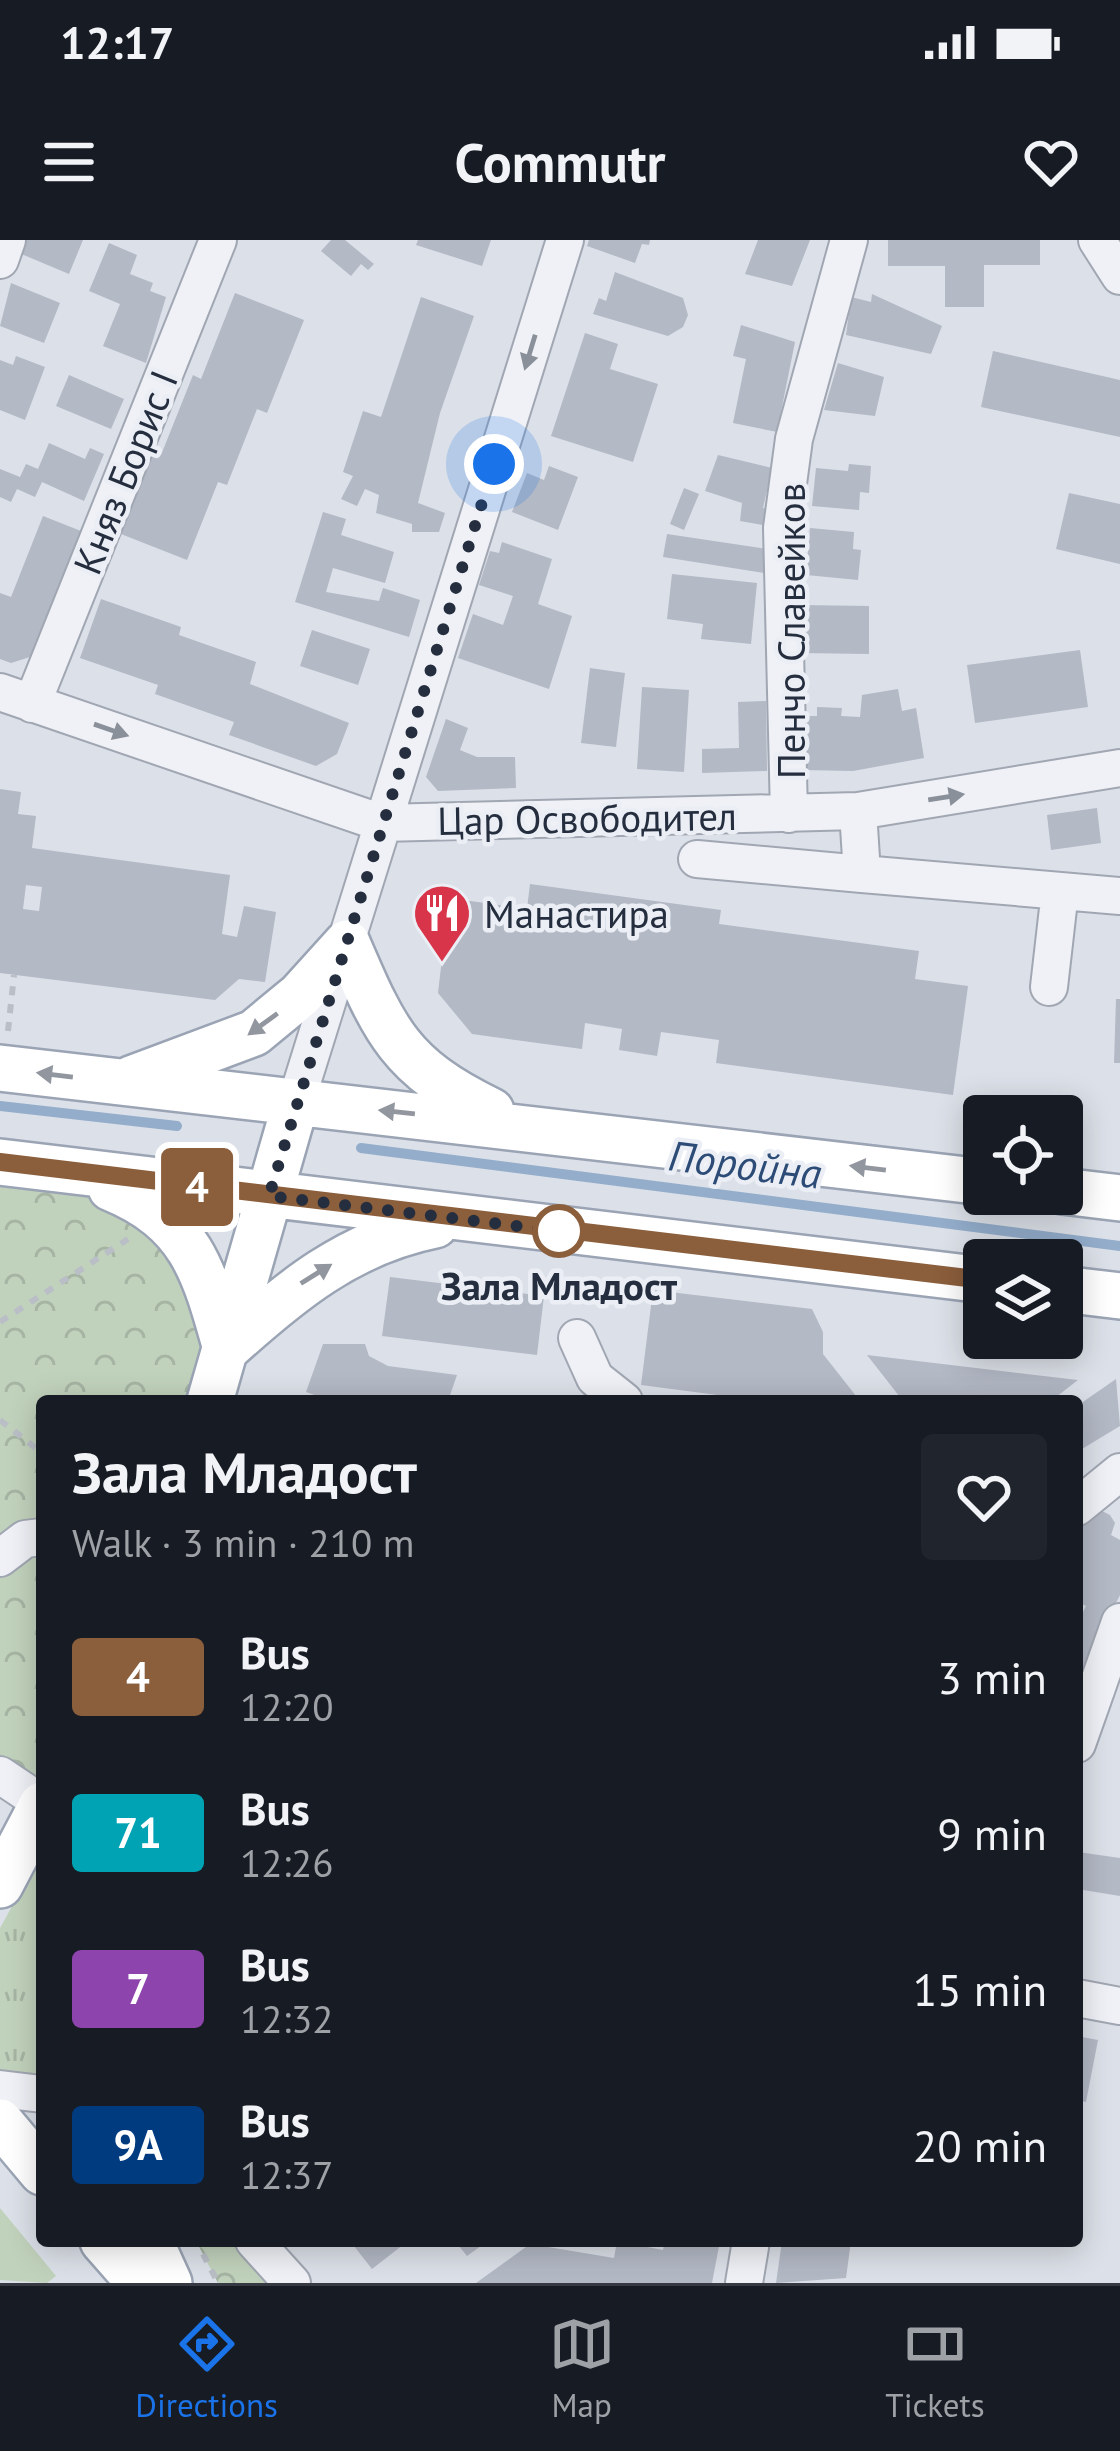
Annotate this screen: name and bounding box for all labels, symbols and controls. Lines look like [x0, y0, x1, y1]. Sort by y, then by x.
text: 12:17 [60, 13, 174, 71]
text: Commutr [454, 127, 666, 197]
icon: menu [36, 129, 102, 195]
icon: heart [1018, 129, 1084, 195]
one-way arrow [519, 334, 538, 371]
street label: Княз Борис I [61, 363, 189, 581]
your location [464, 434, 524, 494]
street label: Пенчо Славейков [765, 483, 816, 779]
one-way arrow [93, 722, 130, 741]
one-way arrow [928, 787, 965, 806]
street label: Цар Освободител [437, 790, 737, 846]
restaurant icon: Манастира [411, 882, 473, 964]
place label: Манастира [484, 888, 669, 939]
one-way arrow [247, 1011, 279, 1035]
one-way arrow [35, 1065, 73, 1084]
map controls [963, 1095, 1083, 1359]
button: locate [963, 1095, 1083, 1215]
one-way arrow [378, 1102, 415, 1121]
water label: Поройна [666, 1127, 825, 1201]
line badge: 4 [158, 1148, 236, 1226]
one-way arrow [849, 1158, 886, 1177]
text: 4 [185, 1159, 209, 1214]
marker: Зала Младост [534, 1206, 584, 1256]
button: layers [963, 1239, 1083, 1359]
place label: Зала Младост [441, 1260, 678, 1311]
one-way arrow [299, 1264, 333, 1285]
button: heart [921, 1434, 1047, 1560]
text: Зала Младост [72, 1435, 417, 1509]
text: Walk · 3 min · 210 m [72, 1517, 414, 1568]
text: Bus [240, 1623, 310, 1681]
text: 3 min [937, 1648, 1047, 1706]
text: 4 [126, 1649, 150, 1704]
text: 12:20 [240, 1681, 334, 1732]
text: Bus [240, 1779, 310, 1837]
text: 9 min [937, 1804, 1047, 1862]
text: 71 [114, 1805, 162, 1860]
text: 12:26 [240, 1837, 334, 1888]
text: Bus [240, 1935, 310, 1993]
text: 15 min [913, 1960, 1047, 2018]
text: 7 [126, 1961, 150, 2016]
text: 12:32 [240, 1993, 334, 2044]
text: Bus [240, 2091, 310, 2149]
text: 20 min [913, 2116, 1047, 2174]
text: 9А [113, 2117, 163, 2172]
text: 12:37 [240, 2149, 334, 2200]
tab: Directions [135, 2311, 278, 2426]
tab: Map [549, 2311, 615, 2426]
tab: Tickets [885, 2311, 985, 2426]

